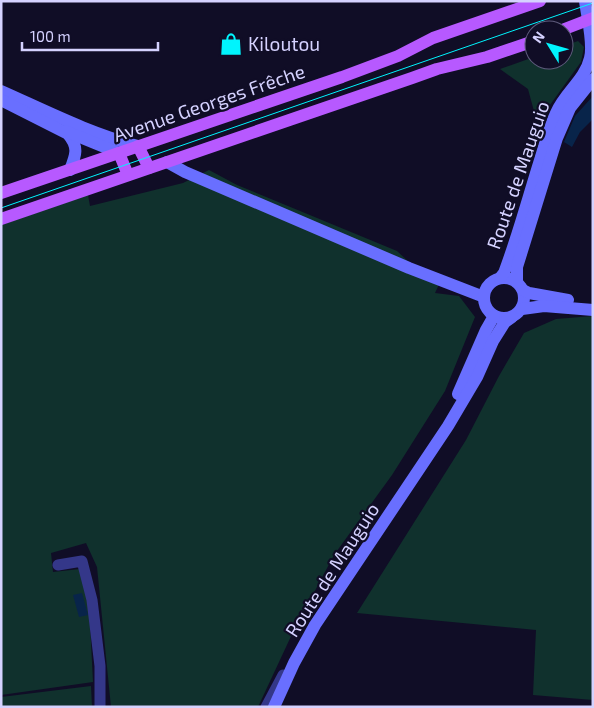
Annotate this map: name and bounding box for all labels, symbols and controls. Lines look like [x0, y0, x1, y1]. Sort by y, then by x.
scale bar [22, 20, 159, 52]
north arrow [524, 20, 574, 70]
text: 100 m [30, 27, 71, 45]
text: N [528, 28, 548, 46]
shop icon: Kiloutou [218, 31, 244, 57]
place label: Kiloutou [248, 32, 320, 55]
street label: Avenue Georges Frêche [110, 59, 308, 146]
street label: Route de Mauguio [481, 98, 554, 252]
street label: Route de Mauguio [280, 498, 383, 641]

